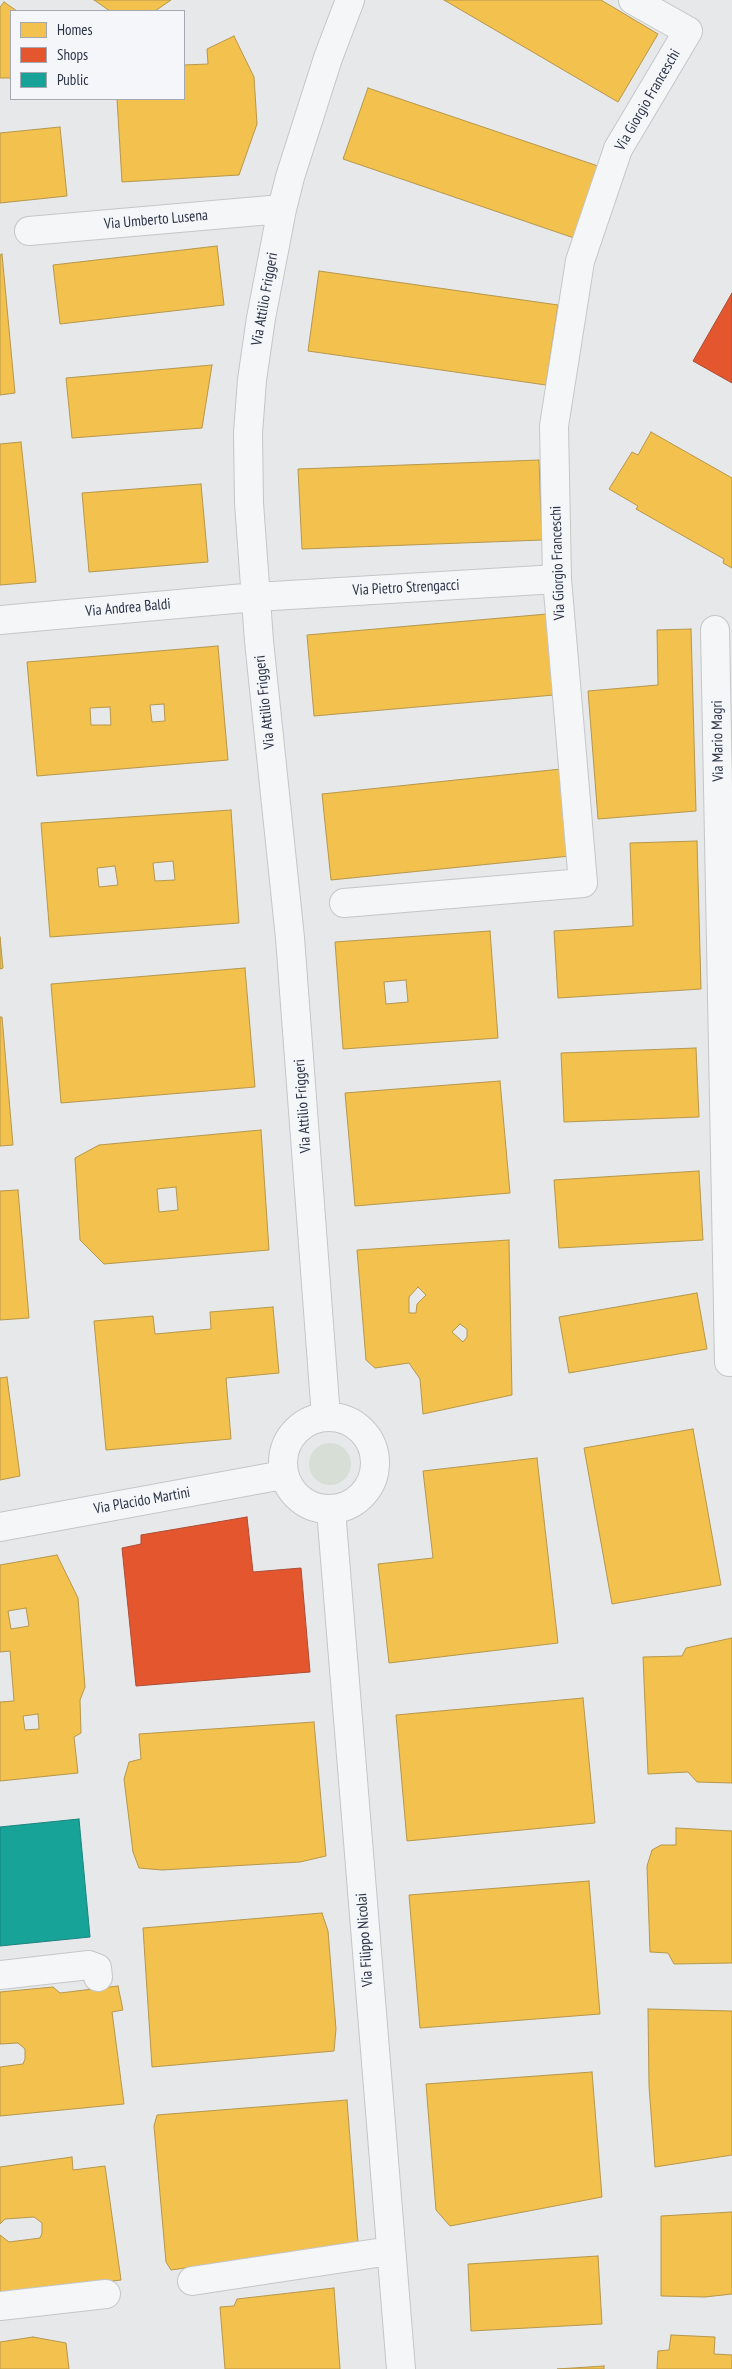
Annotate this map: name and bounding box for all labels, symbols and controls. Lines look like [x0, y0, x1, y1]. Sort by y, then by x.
legend [10, 10, 185, 100]
text: Homes [57, 20, 93, 39]
text: Shops [57, 45, 88, 64]
street label: Via Giorgio Franceschi [612, 46, 684, 154]
text: Public [57, 70, 88, 89]
street label: Via Umberto Lusena [103, 206, 209, 234]
street label: Via Attilio Friggeri [248, 251, 282, 347]
street label: Via Giorgio Franceschi [547, 506, 569, 620]
street label: Via Pietro Strengacci [352, 576, 460, 600]
street label: Via Andrea Baldi [85, 595, 171, 621]
street label: Via Attilio Friggeri [251, 654, 279, 750]
street label: Via Mario Magri [708, 700, 728, 782]
street label: Via Attilio Friggeri [291, 1058, 315, 1154]
street label: Via Placido Martini [92, 1484, 192, 1518]
street label: Via Filippo Nicolai [353, 1893, 377, 1987]

